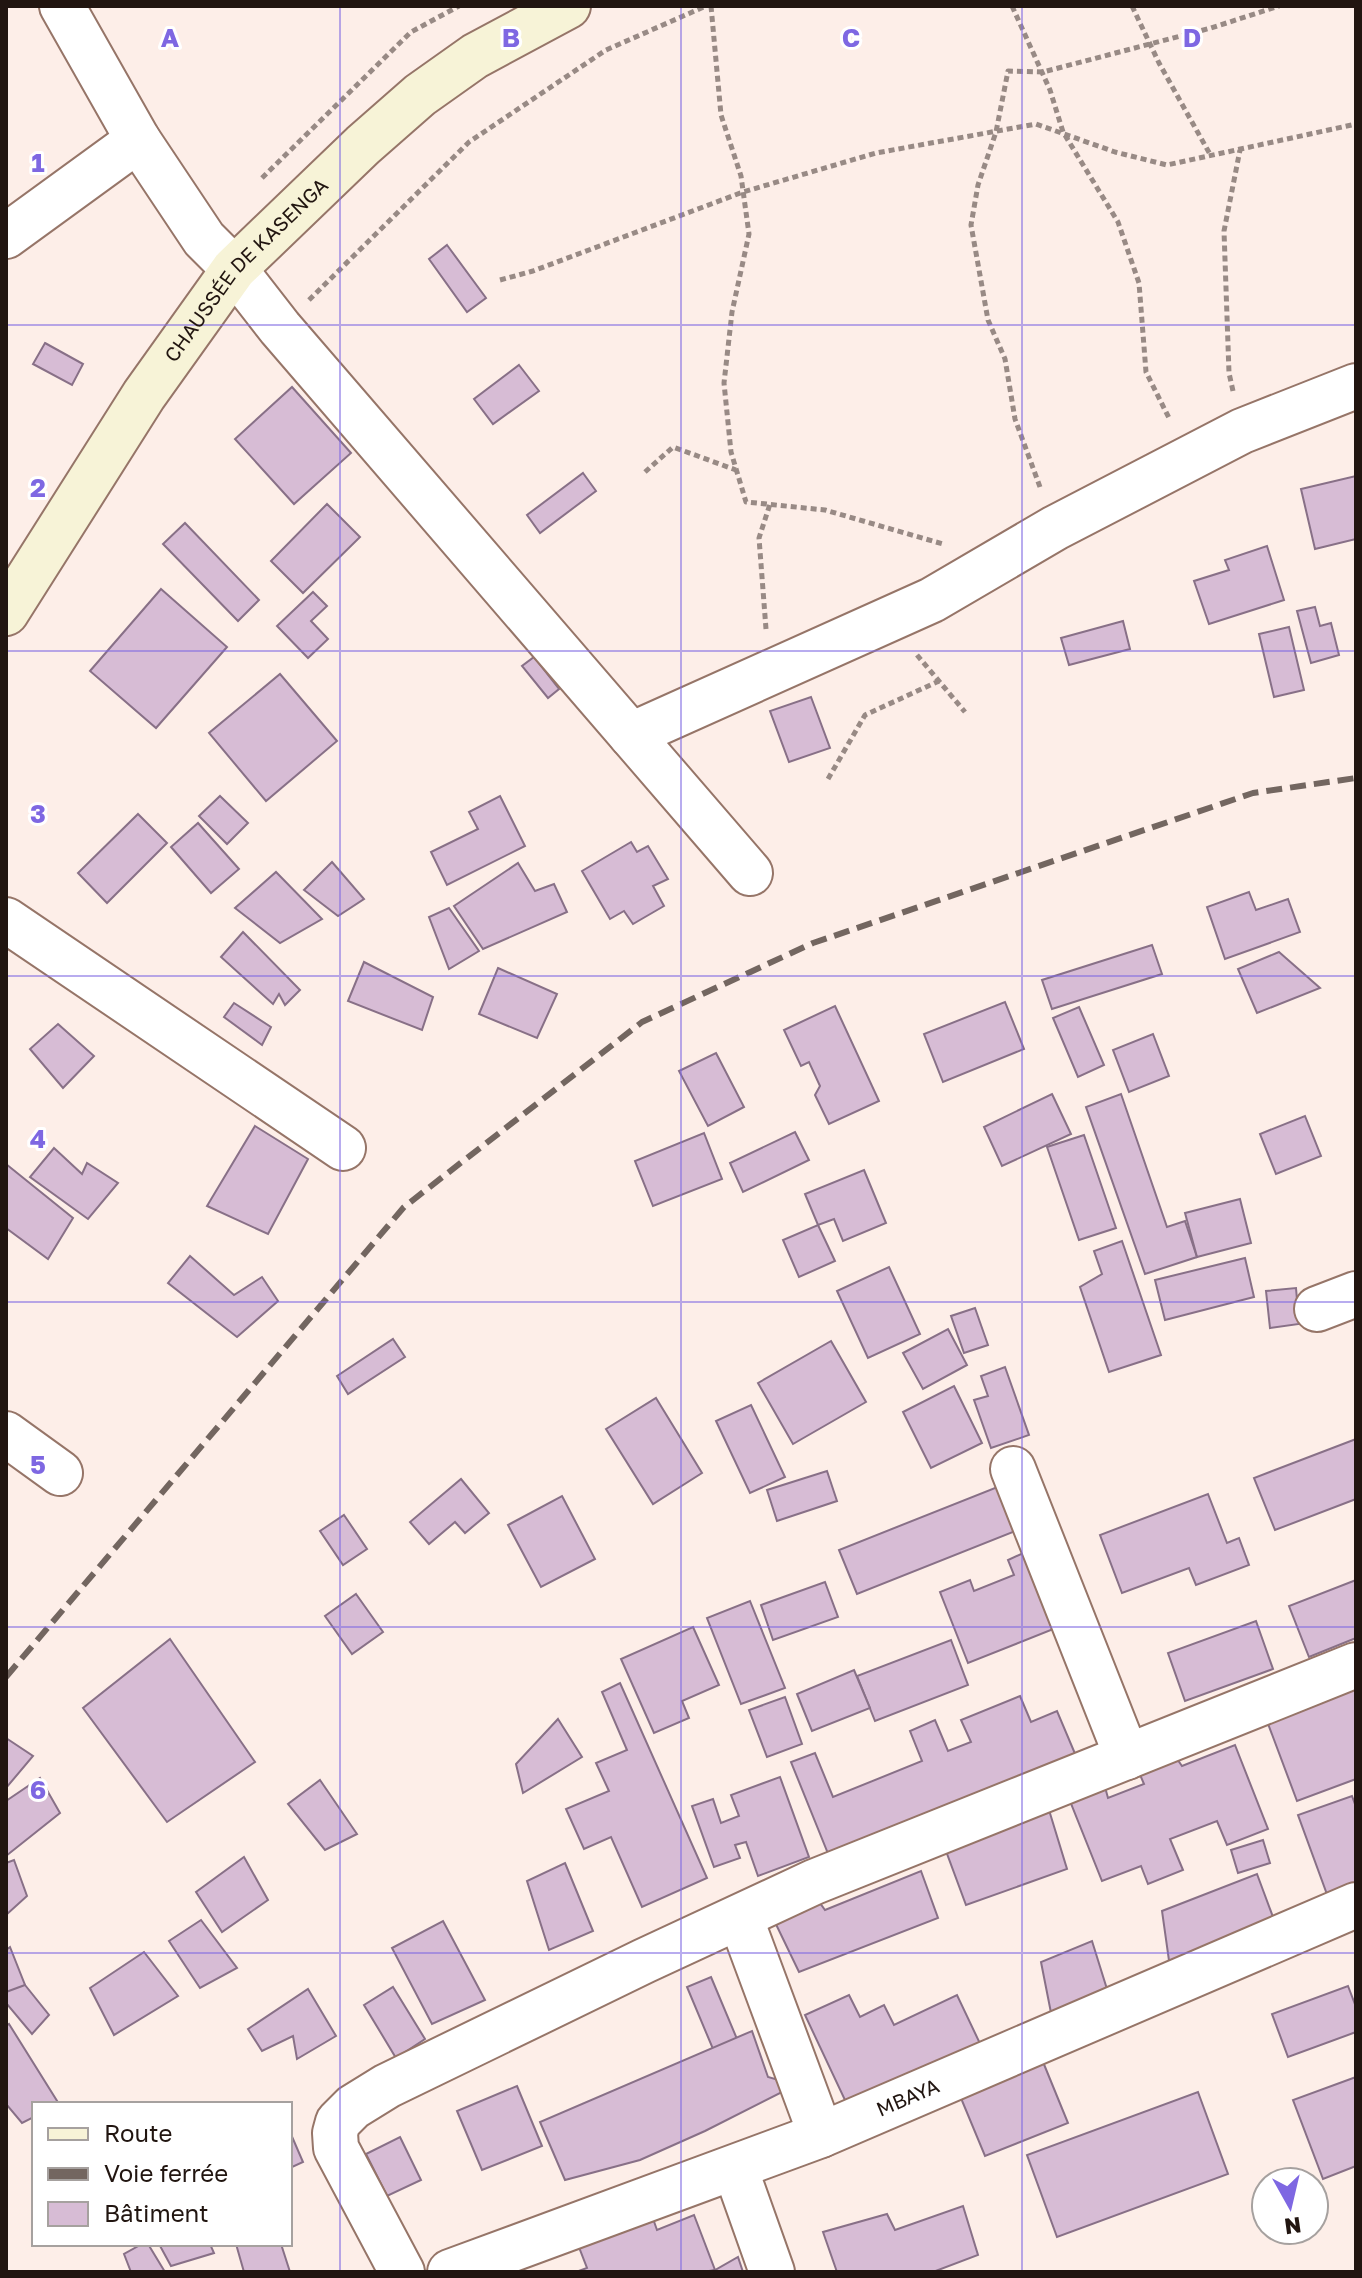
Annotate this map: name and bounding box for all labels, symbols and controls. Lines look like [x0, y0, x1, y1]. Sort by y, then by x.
text: A [161, 22, 180, 53]
text: B [502, 22, 520, 53]
text: C [842, 22, 860, 53]
text: D [1183, 22, 1201, 53]
text: 1 [31, 147, 45, 178]
street label: CHAUSSÉE DE KASENGA [159, 172, 332, 366]
text: 2 [30, 472, 46, 503]
text: 3 [30, 798, 46, 829]
text: 4 [30, 1123, 46, 1154]
text: 5 [30, 1449, 46, 1480]
text: 6 [30, 1774, 46, 1805]
street label: MBAYA [872, 2073, 942, 2121]
legend [32, 2102, 292, 2246]
text: Route [104, 2118, 173, 2147]
text: Voie ferrée [104, 2158, 228, 2187]
north arrow [1250, 2166, 1330, 2246]
text: Bâtiment [104, 2198, 209, 2227]
text: N [1283, 2212, 1303, 2241]

